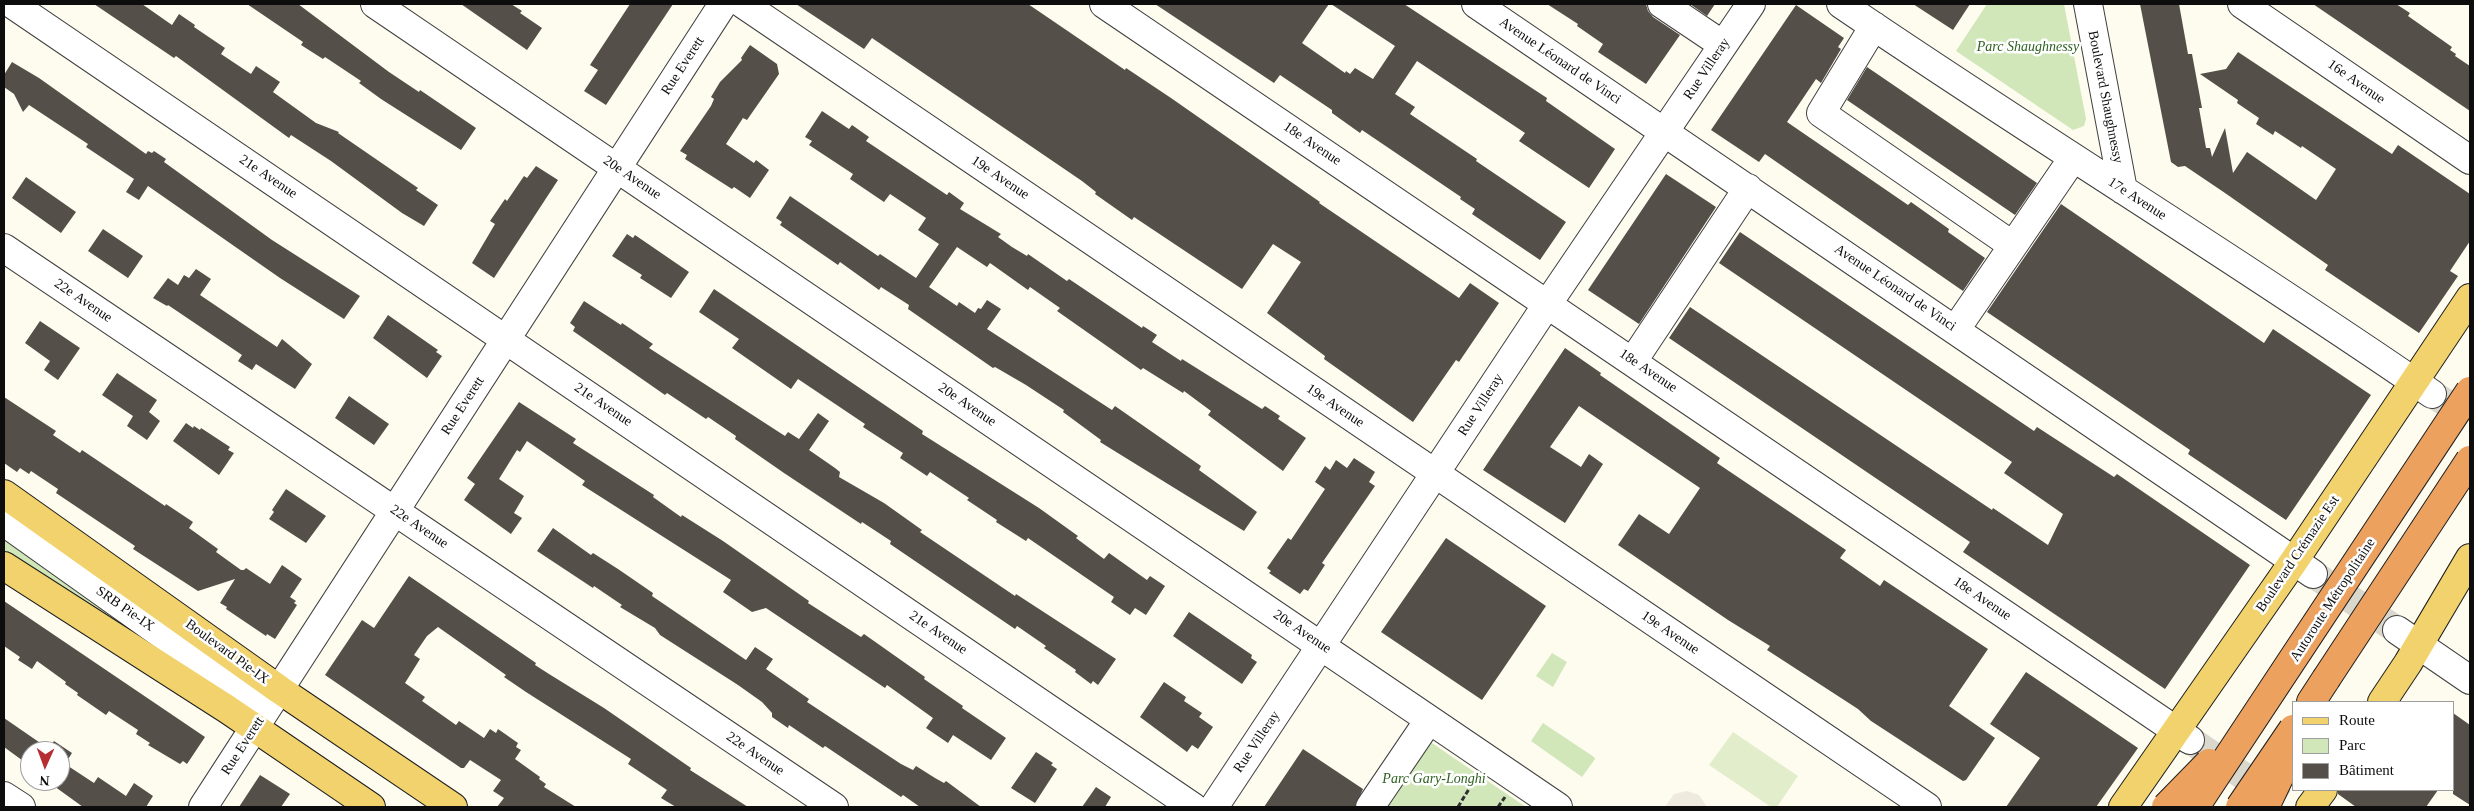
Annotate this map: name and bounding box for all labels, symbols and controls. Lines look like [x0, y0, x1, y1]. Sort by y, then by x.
street label: Avenue Léonard de Vinci [1496, 14, 1624, 108]
street label: Boulevard Shaughnessy [2084, 29, 2126, 165]
street label: Rue Everett [658, 34, 708, 98]
street label: Rue Villeray [1680, 35, 1734, 103]
park label: Parc Shaughnessy [1977, 39, 2079, 55]
street label: 16e Avenue [2324, 56, 2388, 108]
street label: 18e Avenue [1280, 119, 1344, 169]
street label: 21e Avenue [236, 152, 300, 202]
street label: 20e Avenue [600, 153, 664, 203]
street label: 19e Avenue [968, 153, 1032, 203]
street label: 17e Avenue [2105, 174, 2169, 224]
street label: Avenue Léonard de Vinci [1831, 241, 1959, 335]
street label: 22e Avenue [51, 276, 115, 326]
street label: 18e Avenue [1616, 346, 1680, 396]
street label: Rue Villeray [1455, 371, 1507, 439]
street label: Rue Everett [438, 374, 488, 438]
street label: 21e Avenue [571, 380, 635, 430]
street label: 20e Avenue [935, 380, 999, 430]
street label: 19e Avenue [1303, 381, 1367, 431]
street label: Boulevard Crémazie Est [2253, 493, 2343, 615]
street label: 22e Avenue [387, 502, 451, 552]
street label: Autoroute Métropolitaine [2287, 535, 2379, 665]
street label: 18e Avenue [1950, 574, 2014, 624]
street label: SRB Pie-IX [93, 583, 157, 635]
street label: 20e Avenue [1270, 607, 1334, 657]
street label: 21e Avenue [906, 608, 970, 658]
street label: 19e Avenue [1638, 608, 1702, 658]
street label: Boulevard Pie-IX [182, 616, 272, 688]
legend [2292, 701, 2454, 791]
street label: Rue Villeray [1230, 708, 1284, 776]
text: Route [2339, 712, 2375, 728]
street label: Rue Everett [218, 714, 268, 778]
street label: 22e Avenue [723, 729, 787, 779]
text: Parc [2339, 737, 2366, 753]
north arrow [20, 741, 70, 791]
text: Bâtiment [2339, 762, 2394, 778]
park label: Parc Gary-Longhi [1382, 771, 1486, 787]
text: N [39, 773, 50, 788]

